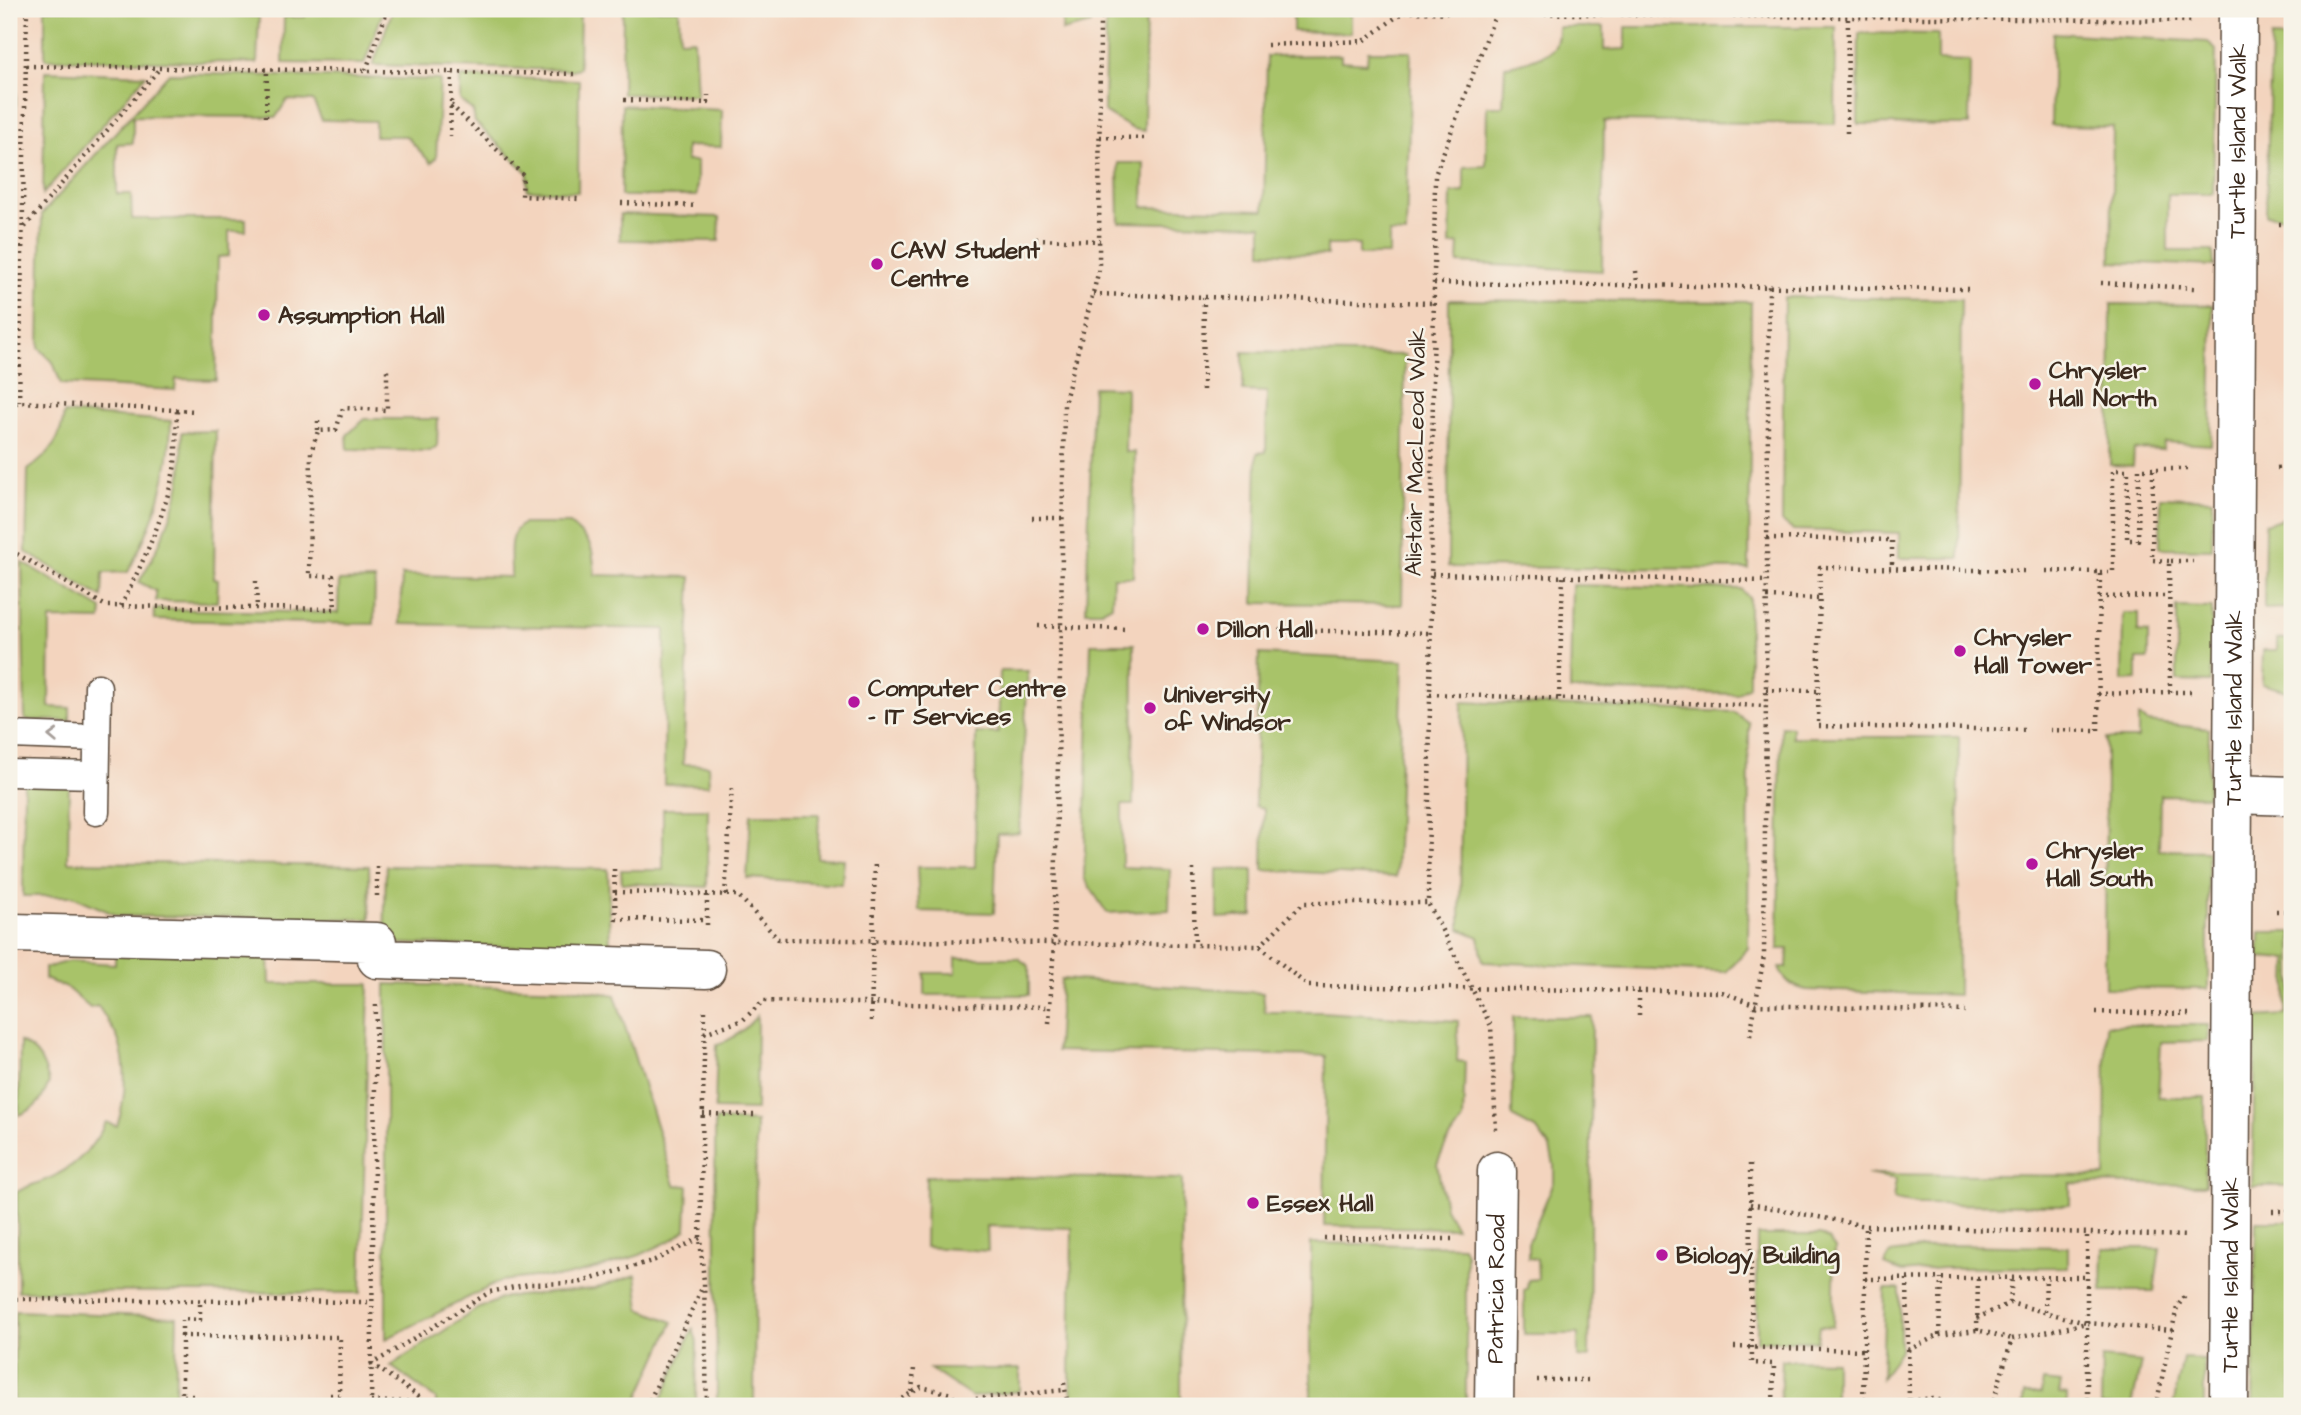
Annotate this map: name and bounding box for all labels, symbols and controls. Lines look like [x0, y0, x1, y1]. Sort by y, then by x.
street label: Turtle Island Walk [2221, 43, 2256, 239]
place label: CAW Student Centre [891, 234, 1040, 296]
marker: CAW Student Centre [869, 256, 885, 272]
place label: Assumption Hall [278, 299, 445, 333]
marker: Assumption Hall [256, 307, 272, 323]
street label: Alistair MacLeod Walk [1397, 327, 1435, 577]
place label: Chrysler Hall North [2049, 354, 2157, 416]
marker: Chrysler Hall North [2027, 376, 2043, 392]
street label: Turtle Island Walk [2217, 610, 2252, 806]
place label: Dillon Hall [1217, 613, 1313, 647]
marker: Dillon Hall [1195, 621, 1211, 637]
place label: Chrysler Hall Tower [1974, 621, 2093, 683]
marker: Chrysler Hall Tower [1952, 643, 1968, 659]
place label: Computer Centre - IT Services [868, 672, 1066, 734]
place label: University of Windsor [1164, 678, 1291, 740]
marker: Computer Centre - IT Services [846, 694, 862, 710]
marker: University of Windsor [1142, 700, 1158, 716]
one-way arrow [47, 729, 58, 744]
place label: Chrysler Hall South [2046, 834, 2154, 896]
marker: Chrysler Hall South [2024, 856, 2040, 872]
street label: Turtle Island Walk [2213, 1177, 2248, 1373]
place label: Essex Hall [1267, 1187, 1374, 1221]
marker: Essex Hall [1245, 1195, 1261, 1211]
street label: Patricia Road [1479, 1214, 1514, 1364]
place label: Biology Building [1676, 1239, 1840, 1275]
marker: Biology Building [1654, 1247, 1670, 1263]

